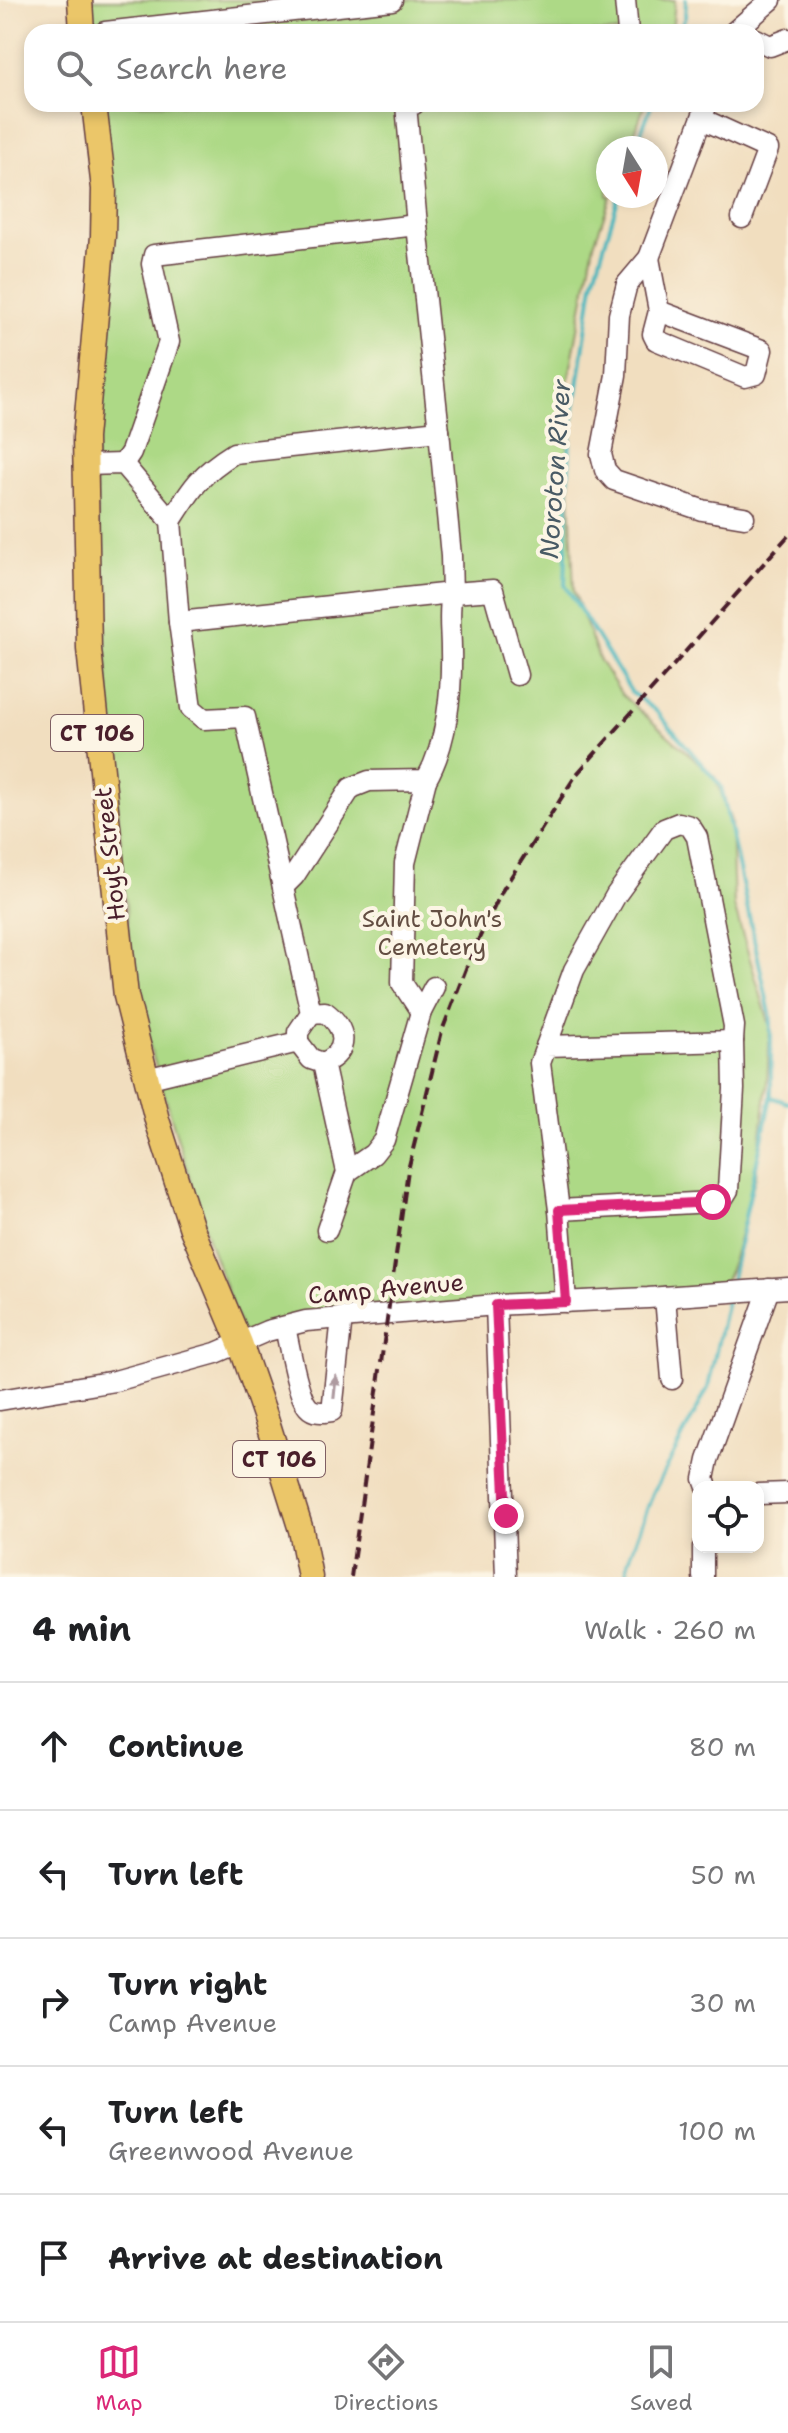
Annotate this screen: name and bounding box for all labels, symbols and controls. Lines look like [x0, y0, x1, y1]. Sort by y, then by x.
search box [24, 24, 764, 112]
icon: search [52, 46, 96, 90]
text: Search here [116, 48, 287, 89]
north arrow [596, 136, 668, 208]
water label: Noroton River [531, 377, 578, 560]
road number: CT 106 [51, 715, 143, 751]
street label: Hoyt Street [87, 785, 133, 923]
park label: Saint John's Cemetery [362, 903, 502, 963]
route start [695, 1184, 731, 1220]
street label: Camp Avenue [307, 1266, 465, 1312]
one-way arrow [328, 1374, 341, 1399]
road number: CT 106 [233, 1441, 325, 1477]
map controls [692, 1481, 764, 1553]
button: locate [692, 1481, 764, 1553]
route end [488, 1498, 524, 1534]
text: 4 min [32, 1606, 131, 1652]
text: Walk · 260 m [584, 1612, 756, 1647]
icon: ahead [32, 1724, 76, 1768]
text: Continue [108, 1726, 244, 1767]
text: 80 m [689, 1729, 756, 1764]
icon: left [32, 1852, 76, 1896]
text: Turn left [108, 1854, 243, 1895]
text: 50 m [691, 1857, 756, 1892]
text: Turn right [108, 1964, 267, 2005]
icon: right [32, 1980, 76, 2024]
text: 30 m [689, 1985, 756, 2020]
text: Camp Avenue [108, 2005, 277, 2040]
text: Turn left [108, 2092, 243, 2133]
icon: left [32, 2108, 76, 2152]
text: 100 m [678, 2113, 756, 2148]
text: Greenwood Avenue [108, 2133, 354, 2168]
icon: arrive [32, 2236, 76, 2280]
text: Arrive at destination [108, 2238, 443, 2279]
tab: Map [96, 2340, 143, 2417]
tab: Directions [334, 2340, 439, 2417]
tab: Saved [630, 2340, 692, 2417]

